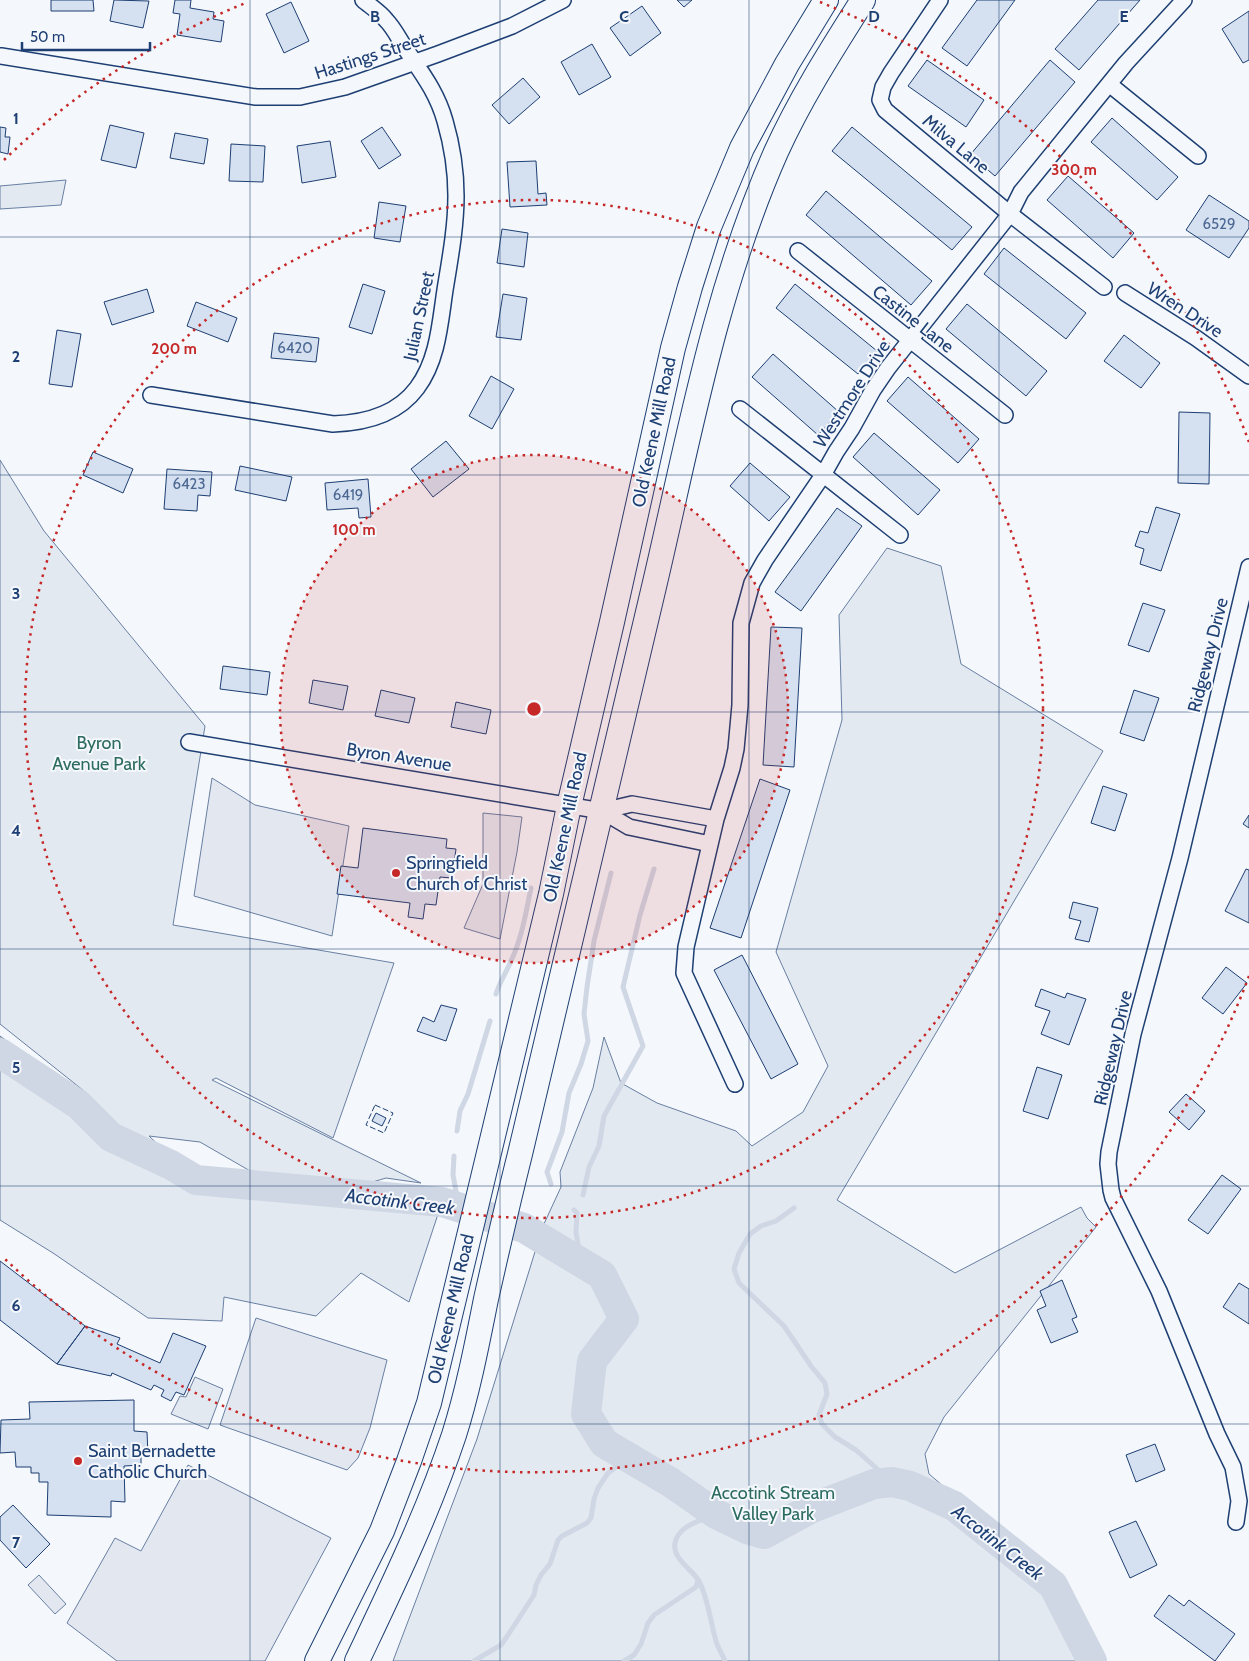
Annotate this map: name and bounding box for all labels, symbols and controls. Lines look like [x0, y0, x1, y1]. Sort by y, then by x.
text: B [370, 7, 380, 26]
text: C [619, 7, 629, 26]
text: D [868, 7, 880, 26]
text: E [1119, 7, 1129, 26]
scale bar [22, 20, 150, 52]
text: 50 m [30, 28, 65, 46]
street label: Hastings Street [312, 28, 428, 84]
text: 1 [13, 109, 19, 128]
street label: Milva Lane [918, 110, 994, 178]
text: 300 m [1051, 161, 1097, 179]
house number: 6529 [1202, 215, 1236, 233]
street label: Julian Street [399, 269, 439, 364]
street label: Wren Drive [1143, 277, 1227, 343]
street label: Castine Lane [868, 280, 958, 358]
street label: Westmore Drive [809, 336, 895, 452]
house number: 6420 [277, 339, 313, 357]
text: 200 m [151, 340, 197, 358]
text: 2 [12, 347, 20, 366]
street label: Old Keene Mill Road [627, 355, 681, 509]
house number: 6423 [172, 475, 206, 493]
house number: 6419 [333, 486, 363, 504]
text: 100 m [332, 521, 376, 539]
text: 3 [12, 584, 20, 603]
street label: Ridgeway Drive [1183, 595, 1233, 715]
centre of rings [525, 700, 543, 718]
park label: Byron Avenue Park [52, 732, 147, 775]
street label: Byron Avenue [345, 738, 453, 776]
street label: Old Keene Mill Road [538, 750, 592, 904]
text: 4 [11, 821, 21, 840]
place label: Springfield Church of Christ [406, 852, 527, 895]
marker: Springfield Church of Christ [390, 867, 402, 879]
street label: Ridgeway Drive [1089, 988, 1137, 1108]
text: 5 [12, 1058, 20, 1077]
water label: Accotink Creek [343, 1183, 457, 1220]
street label: Old Keene Mill Road [423, 1232, 479, 1386]
text: 6 [12, 1296, 21, 1315]
place label: Saint Bernadette Catholic Church [88, 1440, 216, 1483]
marker: Saint Bernadette Catholic Church [72, 1455, 84, 1467]
park label: Accotink Stream Valley Park [711, 1482, 835, 1525]
water label: Accotink Creek [947, 1499, 1049, 1586]
text: 7 [12, 1533, 21, 1552]

